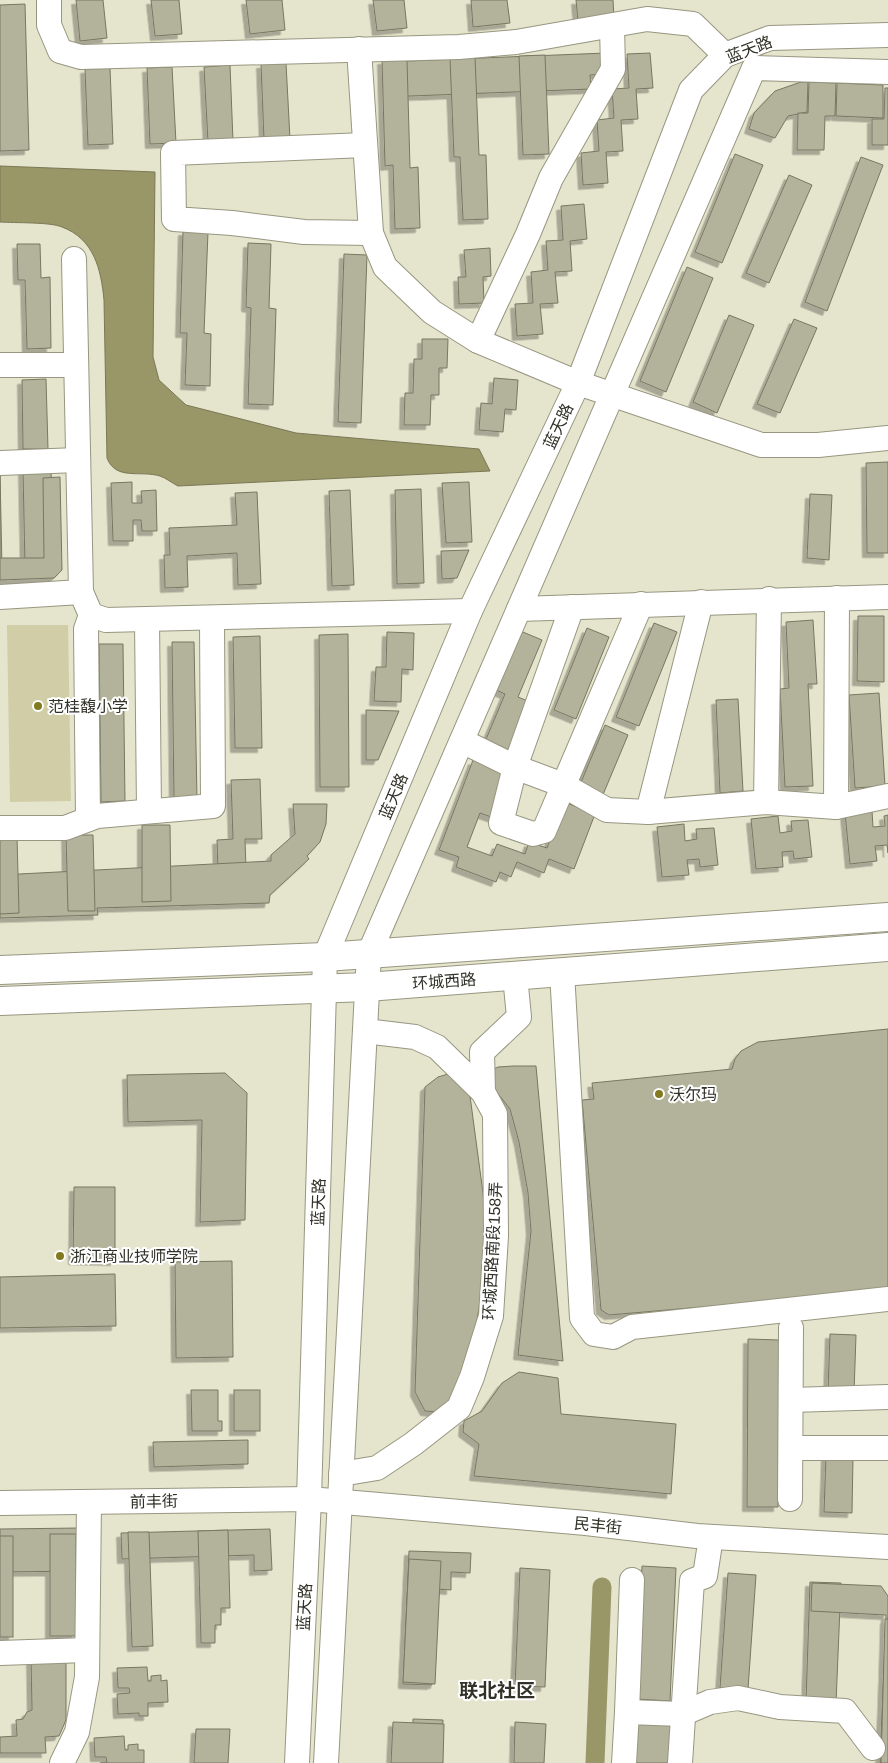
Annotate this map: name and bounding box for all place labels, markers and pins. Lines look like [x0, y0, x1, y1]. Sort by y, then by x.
place label: 范桂馥小学 [48, 698, 128, 715]
marker: 范桂馥小学 [32, 700, 44, 712]
place label: 沃尔玛 [669, 1086, 717, 1103]
marker: 沃尔玛 [653, 1088, 665, 1100]
place label: 浙江商业技师学院 [70, 1248, 198, 1265]
marker: 浙江商业技师学院 [54, 1250, 66, 1262]

